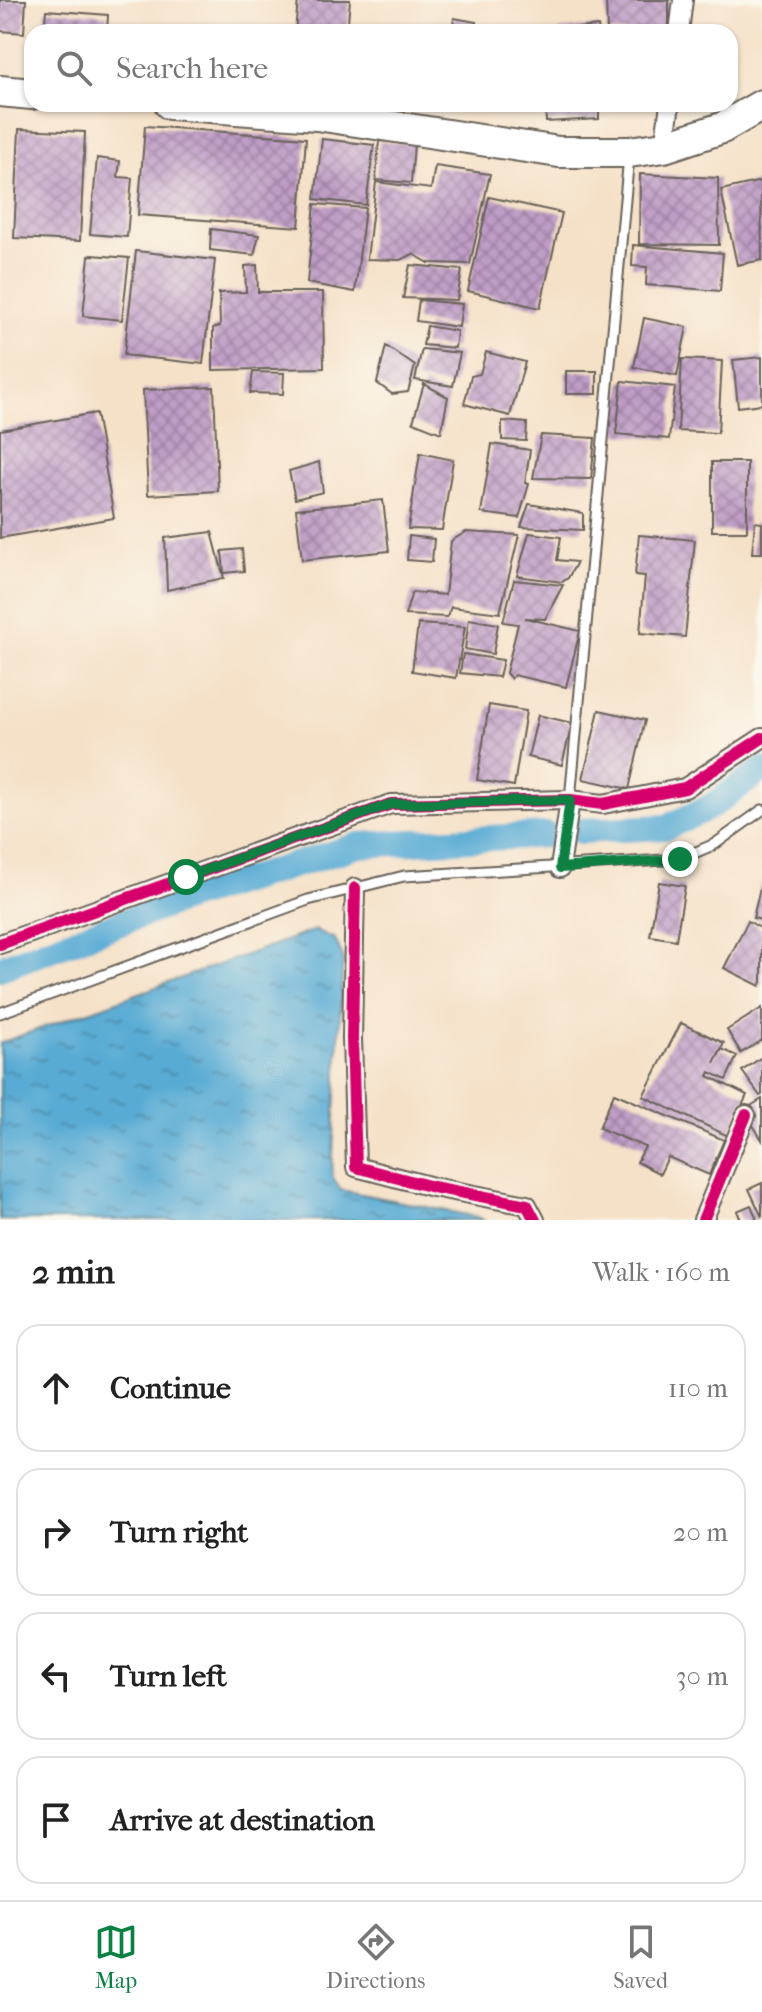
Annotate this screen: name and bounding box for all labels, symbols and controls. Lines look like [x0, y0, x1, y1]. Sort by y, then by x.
search box [24, 24, 738, 112]
icon: search [52, 46, 96, 90]
text: Search here [116, 51, 268, 86]
route end [662, 841, 698, 877]
route start [168, 859, 204, 895]
text: 2 min [32, 1252, 115, 1292]
text: Walk · 160 m [592, 1257, 730, 1288]
icon: ahead [34, 1366, 78, 1410]
text: Continue [110, 1371, 231, 1406]
text: 110 m [668, 1373, 728, 1404]
icon: right [34, 1510, 78, 1554]
text: Turn right [110, 1515, 248, 1550]
text: 20 m [673, 1517, 728, 1548]
icon: left [34, 1654, 78, 1698]
text: Turn left [110, 1659, 227, 1694]
text: 30 m [676, 1661, 728, 1692]
icon: arrive [34, 1798, 78, 1842]
text: Arrive at destination [110, 1803, 375, 1838]
tab: Map [94, 1920, 138, 1994]
tab: Directions [326, 1920, 425, 1994]
tab: Saved [613, 1920, 668, 1994]

